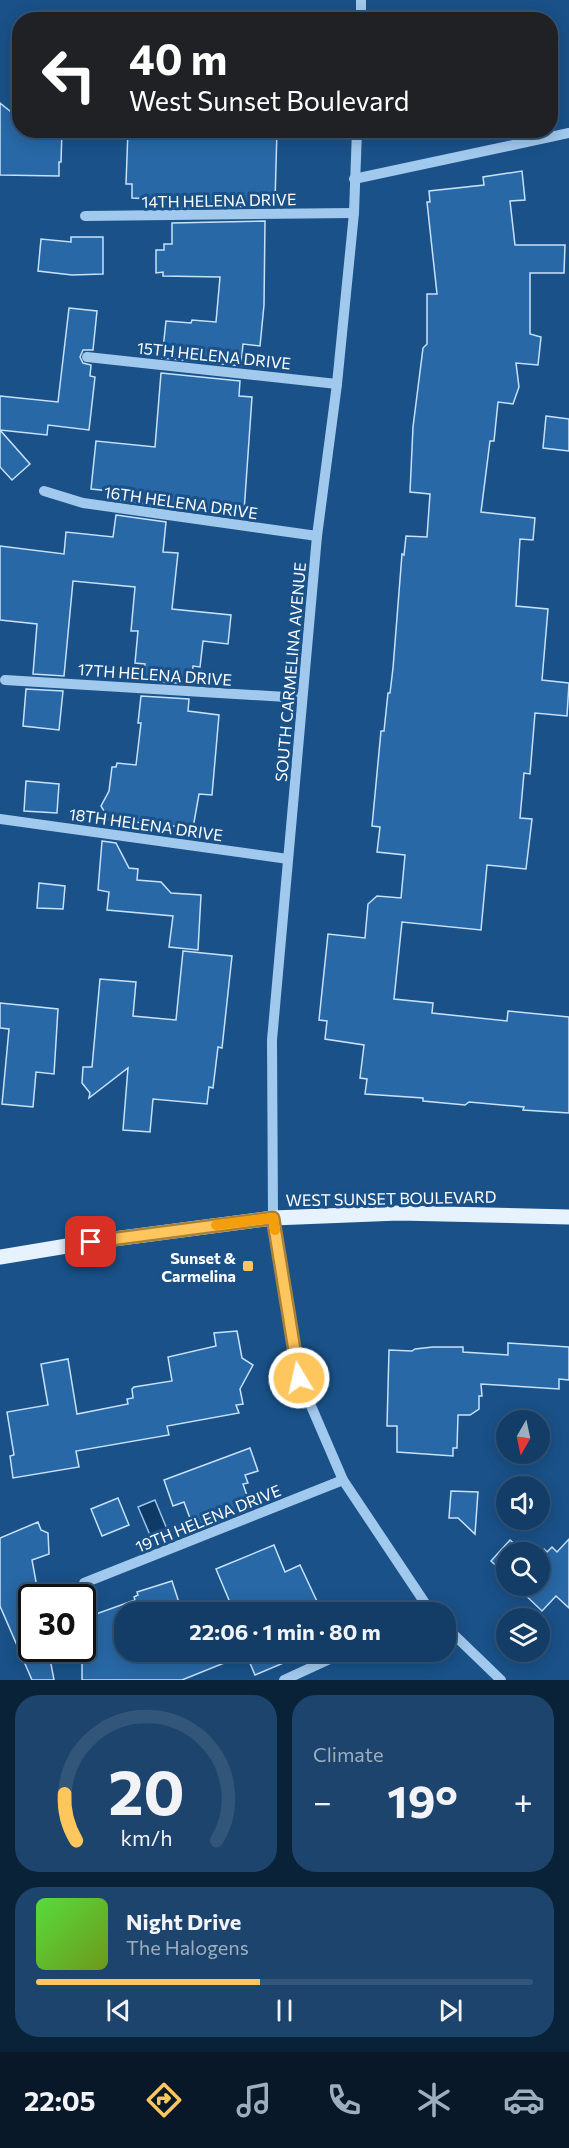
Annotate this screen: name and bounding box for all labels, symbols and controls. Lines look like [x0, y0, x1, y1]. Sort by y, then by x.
text: 40 m [129, 32, 227, 84]
icon: left [30, 36, 108, 114]
text: West Sunset Boulevard [129, 84, 409, 117]
street label: 14TH HELENA DRIVE [141, 189, 297, 211]
street label: 15TH HELENA DRIVE [136, 337, 292, 373]
street label: 16TH HELENA DRIVE [103, 482, 259, 522]
street label: SOUTH CARMELINA AVENUE [271, 561, 309, 783]
street label: 17TH HELENA DRIVE [77, 659, 233, 689]
street label: 18TH HELENA DRIVE [68, 804, 224, 844]
street label: WEST SUNSET BOULEVARD [285, 1187, 497, 1209]
pin [65, 1216, 116, 1267]
icon: arrive [74, 1225, 107, 1258]
place label: Sunset & Carmelina [161, 1248, 237, 1285]
marker: Sunset & Carmelina [241, 1259, 255, 1273]
position arrow [267, 1346, 331, 1410]
north arrow [496, 1410, 550, 1464]
map controls [496, 1410, 550, 1662]
button: sound [496, 1476, 550, 1530]
street label: 19TH HELENA DRIVE [133, 1480, 283, 1556]
button: search [496, 1542, 550, 1596]
speed limit sign: 30 [18, 1584, 96, 1662]
button: layers [496, 1608, 550, 1662]
text: 22:06 · 1 min · 80 m [189, 1618, 381, 1645]
text: Climate [313, 1742, 383, 1766]
text: 20 [108, 1752, 184, 1828]
text: 19° [387, 1772, 458, 1827]
text: − [313, 1780, 332, 1821]
text: + [514, 1780, 533, 1821]
text: km/h [120, 1824, 172, 1850]
text: Night Drive [126, 1908, 241, 1935]
text: The Halogens [126, 1935, 249, 1959]
icon: previous [102, 1994, 135, 2027]
icon: pause [268, 1994, 301, 2027]
icon: next [434, 1994, 467, 2027]
icon: directions [143, 2079, 185, 2121]
icon: music [233, 2079, 275, 2121]
icon: phone [323, 2079, 365, 2121]
icon: climate [413, 2079, 455, 2121]
icon: car [503, 2079, 545, 2121]
text: 22:05 [24, 2084, 96, 2117]

